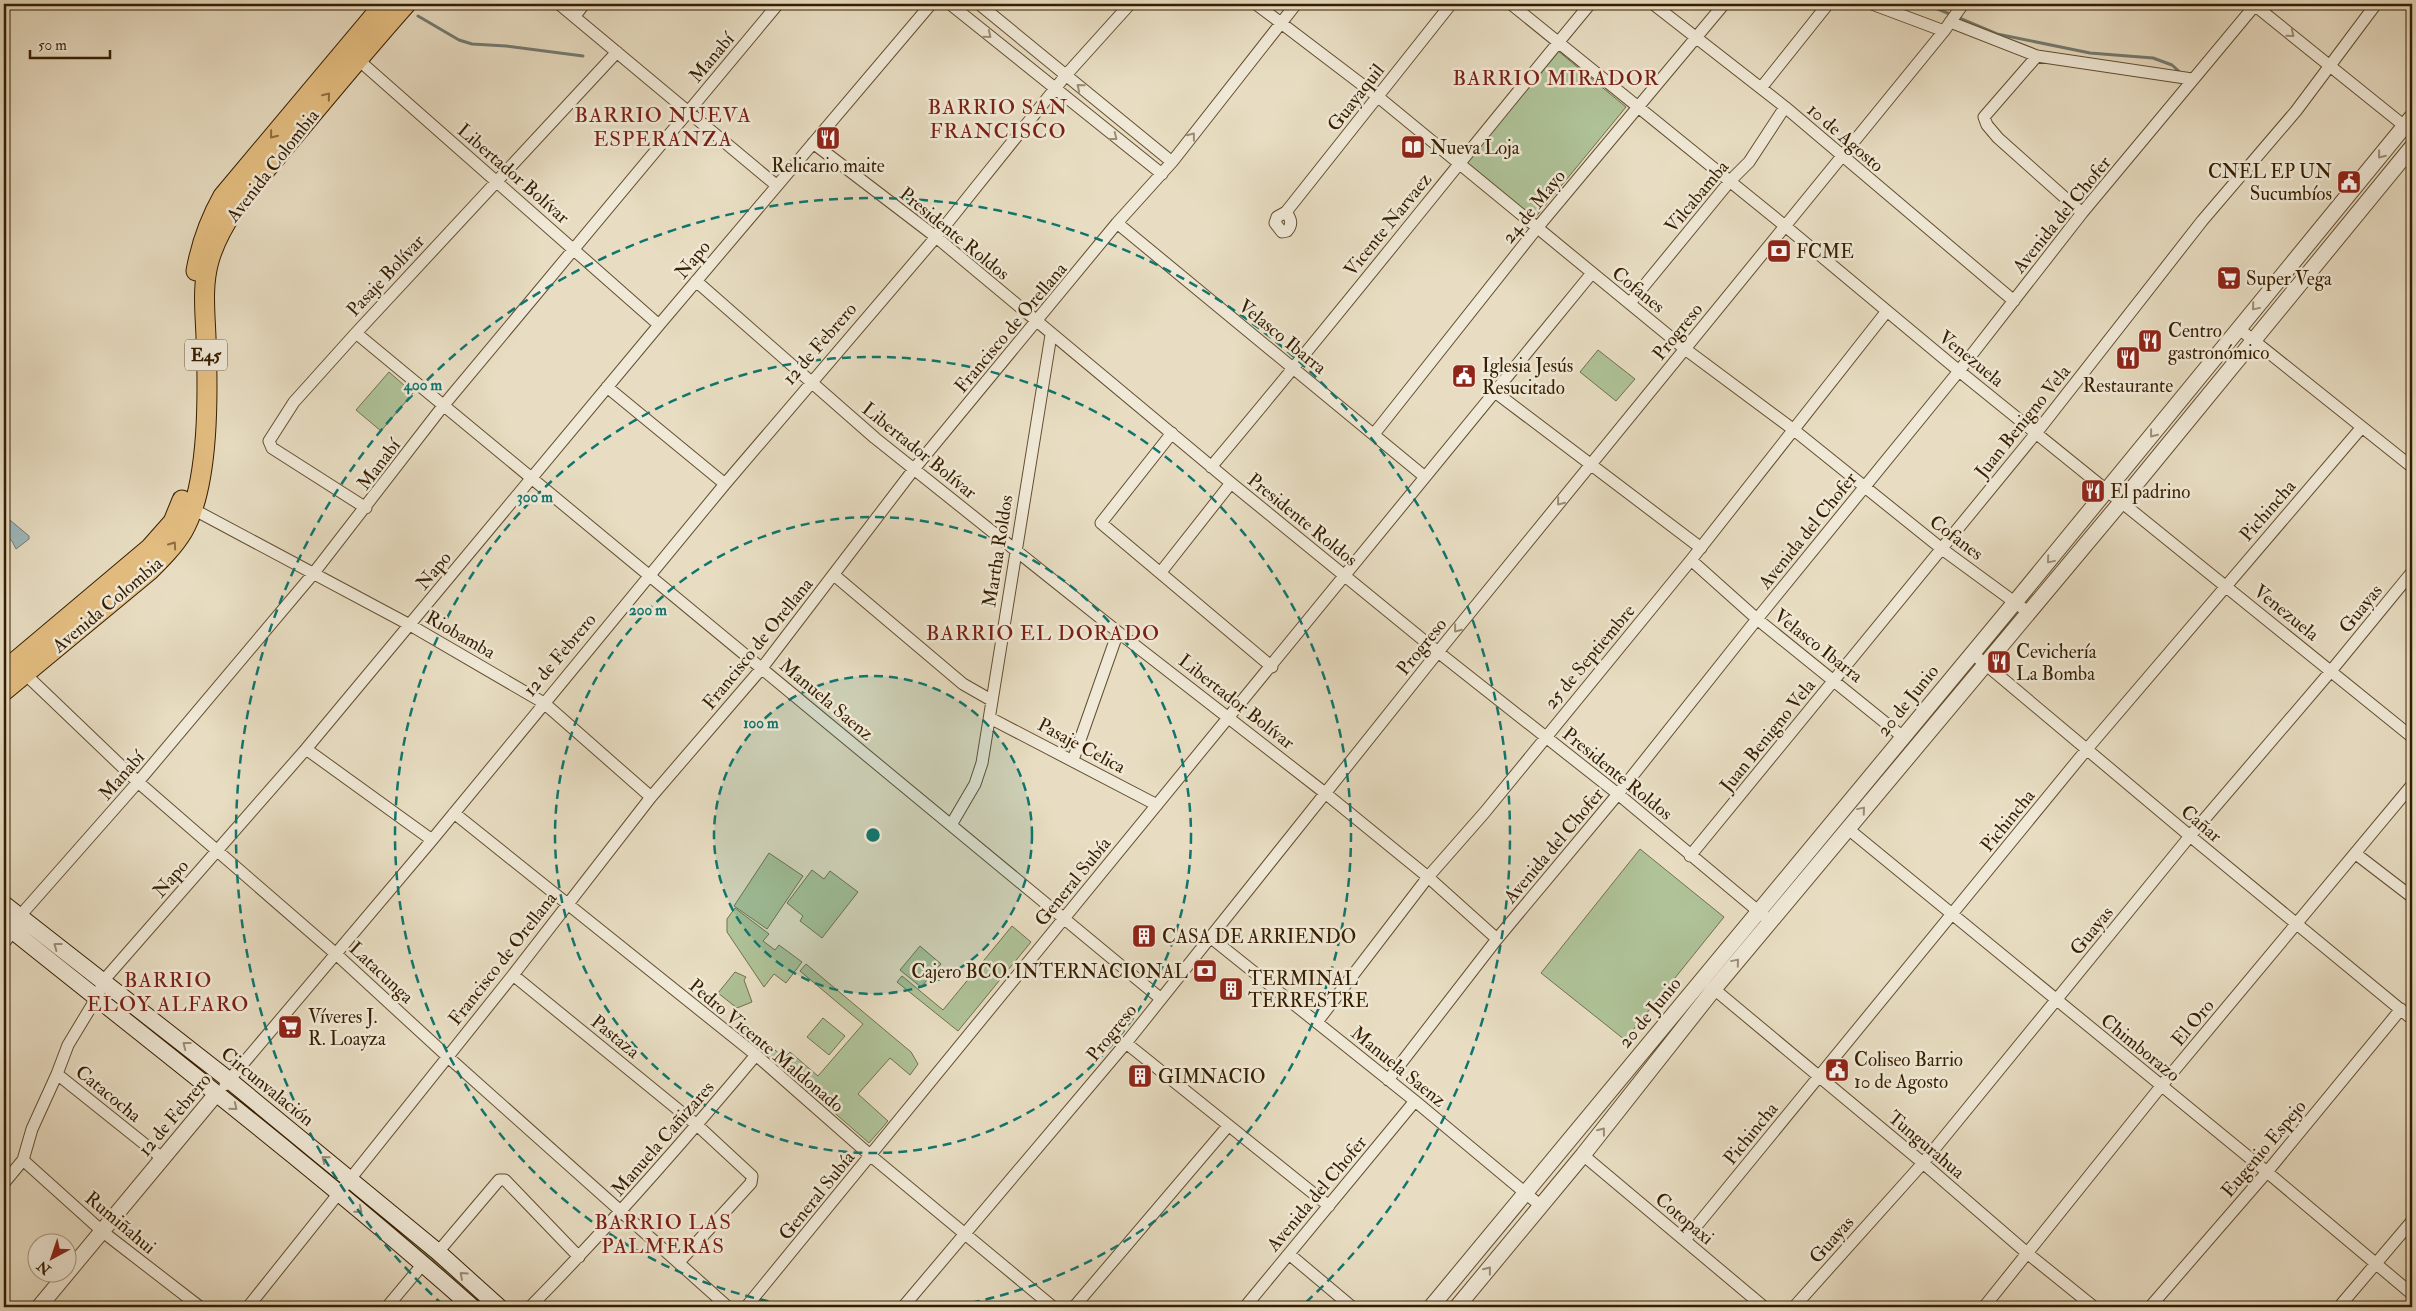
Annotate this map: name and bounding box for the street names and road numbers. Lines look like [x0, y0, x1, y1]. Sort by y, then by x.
street label: Manabí [684, 26, 741, 88]
street label: Guayaquil [1322, 59, 1390, 136]
street label: 10 de Agosto [1802, 98, 1889, 178]
street label: Avenida Colombia [220, 104, 325, 228]
street label: Libertador Bolívar [452, 118, 574, 229]
street label: Avenida del Chofer [2007, 151, 2116, 279]
street label: Vilcabamba [1659, 155, 1734, 238]
street label: 24 de Mayo [1497, 165, 1571, 249]
street label: Vicente Narvaez [1339, 168, 1437, 281]
street label: Presidente Roldos [894, 182, 1014, 285]
street label: Pasaje Bolívar [342, 230, 430, 322]
street label: Napo [670, 235, 717, 285]
street label: Francisco de Orellana [949, 257, 1072, 398]
street label: Cofanes [1607, 261, 1670, 318]
street label: Velasco Ibarra [1233, 294, 1331, 380]
street label: 12 de Febrero [777, 297, 862, 390]
street label: Progreso [1647, 298, 1708, 365]
street label: Venezuela [1934, 325, 2009, 393]
road number: E45 [185, 340, 227, 370]
street label: Juan Benigno Vela [1969, 360, 2076, 484]
street label: Libertador Bolívar [857, 397, 982, 504]
street label: Manabí [352, 433, 407, 495]
street label: Avenida del Chofer [1753, 467, 1862, 595]
street label: Presidente Roldos [1242, 468, 1362, 571]
street label: Pichincha [2234, 475, 2301, 546]
street label: Martha Roldos [977, 493, 1019, 609]
street label: Cofanes [1925, 510, 1988, 566]
street label: Napo [411, 546, 458, 596]
street label: Avenida Colombia [47, 551, 168, 659]
street label: Francisco de Orellana [697, 573, 818, 715]
street label: Venezuela [2249, 579, 2324, 647]
street label: Guayas [2334, 579, 2388, 638]
street label: 25 de Septiembre [1539, 599, 1641, 715]
street label: Velasco Ibarra [1769, 604, 1868, 688]
street label: Riobamba [421, 605, 500, 665]
street label: 12 de Febrero [518, 608, 602, 701]
street label: Progreso [1391, 613, 1452, 680]
street label: Libertador Bolívar [1173, 649, 1299, 755]
street label: Manuela Saenz [774, 653, 878, 746]
street label: 20 de Junio [1871, 660, 1944, 741]
street label: Juan Benigno Vela [1714, 674, 1821, 798]
street label: Pasaje Celica [1033, 713, 1130, 779]
street label: Presidente Roldos [1557, 722, 1677, 825]
street label: Manabí [94, 744, 151, 805]
street label: Avenida del Chofer [1498, 783, 1609, 909]
street label: Pichincha [1975, 784, 2040, 857]
street label: Cañar [2176, 800, 2227, 848]
street label: General Subía [1030, 832, 1116, 931]
street label: Napo [148, 855, 195, 903]
street label: Francisco de Orellana [443, 887, 563, 1030]
street label: Guayas [2065, 901, 2119, 960]
street label: Latacunga [344, 937, 419, 1009]
street label: 20 de Junio [1613, 972, 1687, 1053]
street label: Pedro Vicente Maldonado [684, 974, 849, 1118]
street label: El Oro [2166, 994, 2219, 1051]
street label: Progreso [1081, 999, 1142, 1066]
street label: Chimborazo [2096, 1008, 2185, 1087]
street label: Pastaza [586, 1010, 645, 1064]
street label: Manuela Saenz [1346, 1021, 1451, 1112]
street label: Circunvalación [216, 1042, 319, 1132]
street label: Catacocha [71, 1060, 146, 1128]
street label: 12 de Febrero [133, 1068, 217, 1161]
street label: Manuela Cañizares [606, 1076, 719, 1201]
street label: Eugenio Espejo [2216, 1095, 2312, 1203]
street label: Pichincha [1718, 1097, 1783, 1170]
street label: Tungurahua [1883, 1106, 1970, 1184]
street label: Avenida del Chofer [1261, 1131, 1372, 1257]
street label: General Subía [774, 1146, 860, 1245]
street label: Rumiñahui [80, 1186, 161, 1259]
street label: Cotopaxi [1649, 1187, 1719, 1251]
street label: Guayas [1804, 1211, 1859, 1269]

